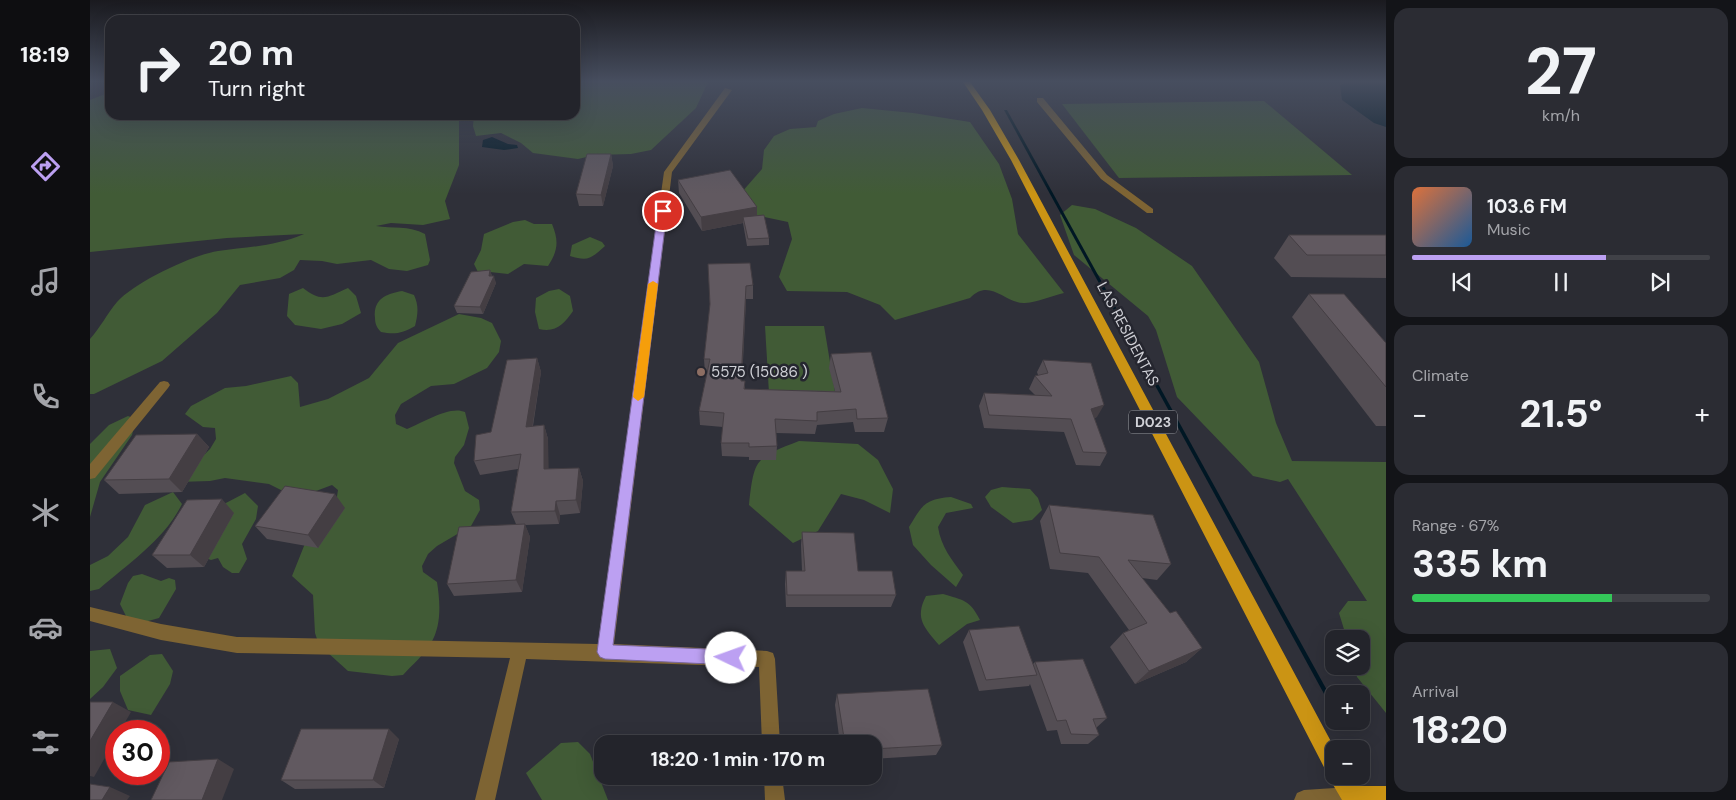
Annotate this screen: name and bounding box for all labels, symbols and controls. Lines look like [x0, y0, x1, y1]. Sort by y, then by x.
text: 20 m [208, 30, 294, 76]
text: 27 [1525, 30, 1597, 114]
icon: right [125, 35, 190, 100]
text: 18:19 [20, 40, 70, 69]
text: Turn right [208, 74, 305, 103]
text: km/h [1542, 105, 1580, 126]
icon: directions [28, 149, 63, 184]
pin [642, 190, 684, 232]
text: 103.6 FM [1487, 194, 1567, 219]
icon: arrive [649, 197, 677, 225]
text: Music [1487, 219, 1531, 240]
icon: music [28, 264, 63, 299]
icon: previous [1448, 268, 1476, 296]
icon: pause [1547, 268, 1575, 296]
icon: next [1646, 268, 1674, 296]
street label: LAS RESIDENTAS [1092, 278, 1164, 390]
place label: 5575 (15086 ) [711, 362, 808, 382]
text: Climate [1412, 365, 1469, 386]
marker: 5575 (15086 ) [695, 366, 707, 378]
icon: phone [28, 379, 63, 414]
text: 21.5° [1520, 389, 1602, 439]
text: − [1412, 396, 1427, 433]
text: + [1695, 396, 1710, 433]
road number: D023 [1129, 411, 1177, 434]
icon: climate [28, 495, 63, 530]
text: Range · 67% [1412, 515, 1499, 536]
text: 335 km [1412, 539, 1548, 589]
icon: car [28, 610, 63, 645]
map controls [1325, 630, 1370, 785]
button: layers [1325, 630, 1370, 675]
position arrow [704, 631, 756, 683]
text: Arrival [1412, 681, 1459, 702]
button: + [1325, 685, 1370, 730]
text: 18:20 [1412, 705, 1508, 755]
speed limit sign: 30 [105, 720, 170, 785]
icon: filters [28, 725, 63, 760]
button: − [1325, 740, 1370, 785]
text: 18:20 · 1 min · 170 m [651, 747, 825, 772]

